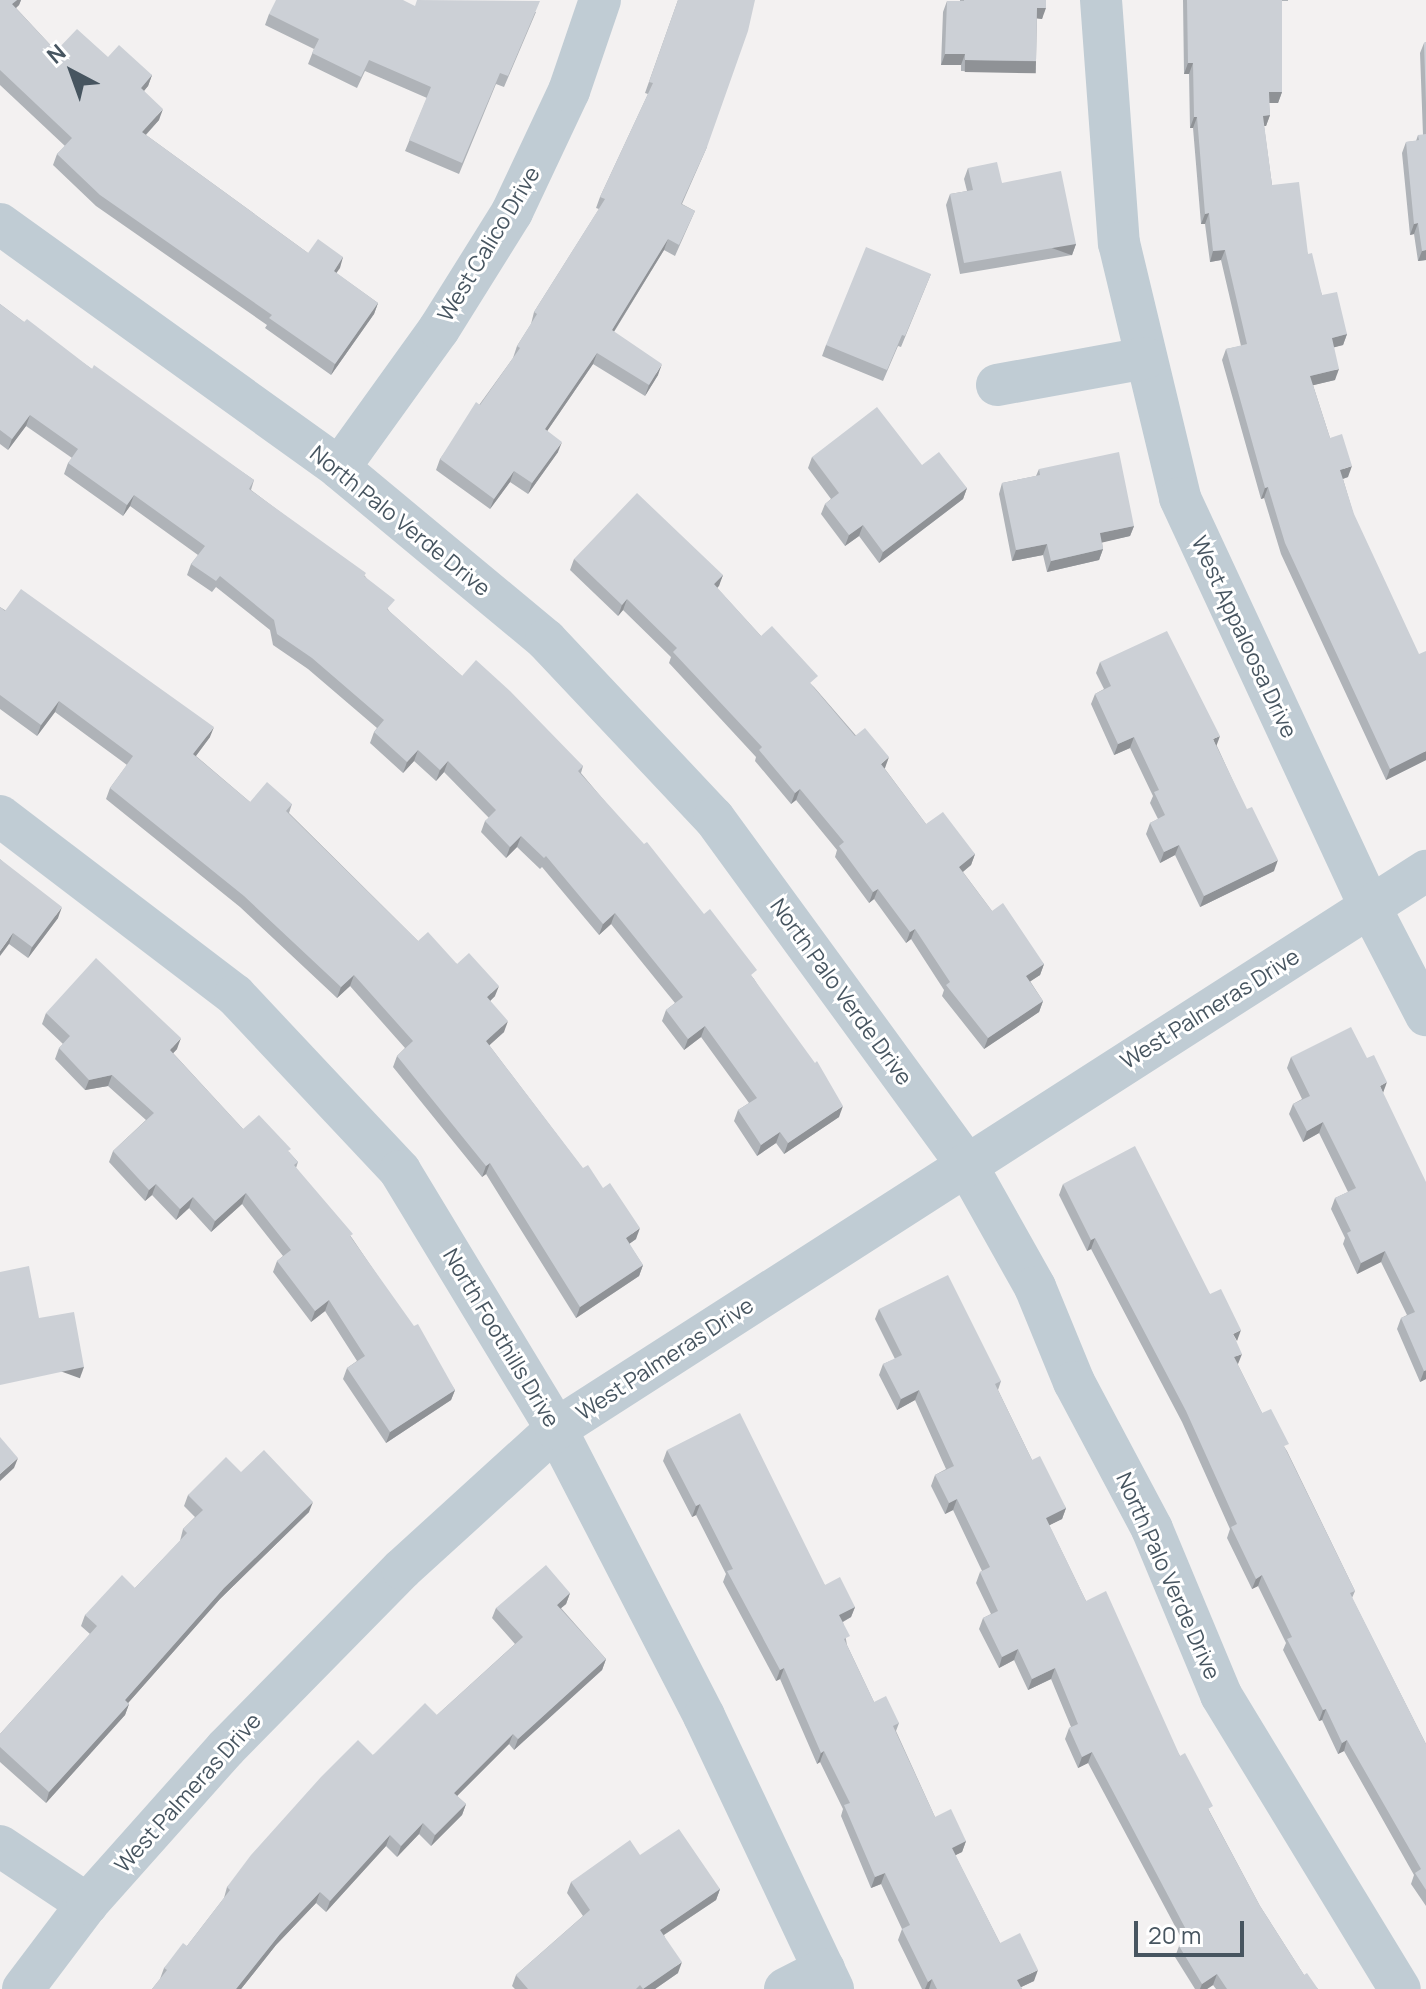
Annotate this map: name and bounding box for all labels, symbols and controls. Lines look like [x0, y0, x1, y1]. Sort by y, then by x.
north arrow [32, 32, 112, 112]
text: N [40, 37, 72, 70]
street label: West Calico Drive [432, 162, 546, 326]
street label: North Palo Verde Drive [305, 440, 495, 602]
street label: West Appaloosa Drive [1186, 532, 1302, 742]
street label: North Palo Verde Drive [764, 894, 918, 1090]
street label: West Palmeras Drive [1116, 943, 1304, 1075]
street label: North Foothills Drive [437, 1244, 565, 1432]
street label: West Palmeras Drive [572, 1292, 758, 1426]
street label: North Palo Verde Drive [1110, 1468, 1226, 1684]
street label: West Palmeras Drive [109, 1708, 267, 1878]
scale bar [1138, 1905, 1248, 1955]
text: 20 m [1148, 1918, 1201, 1951]

